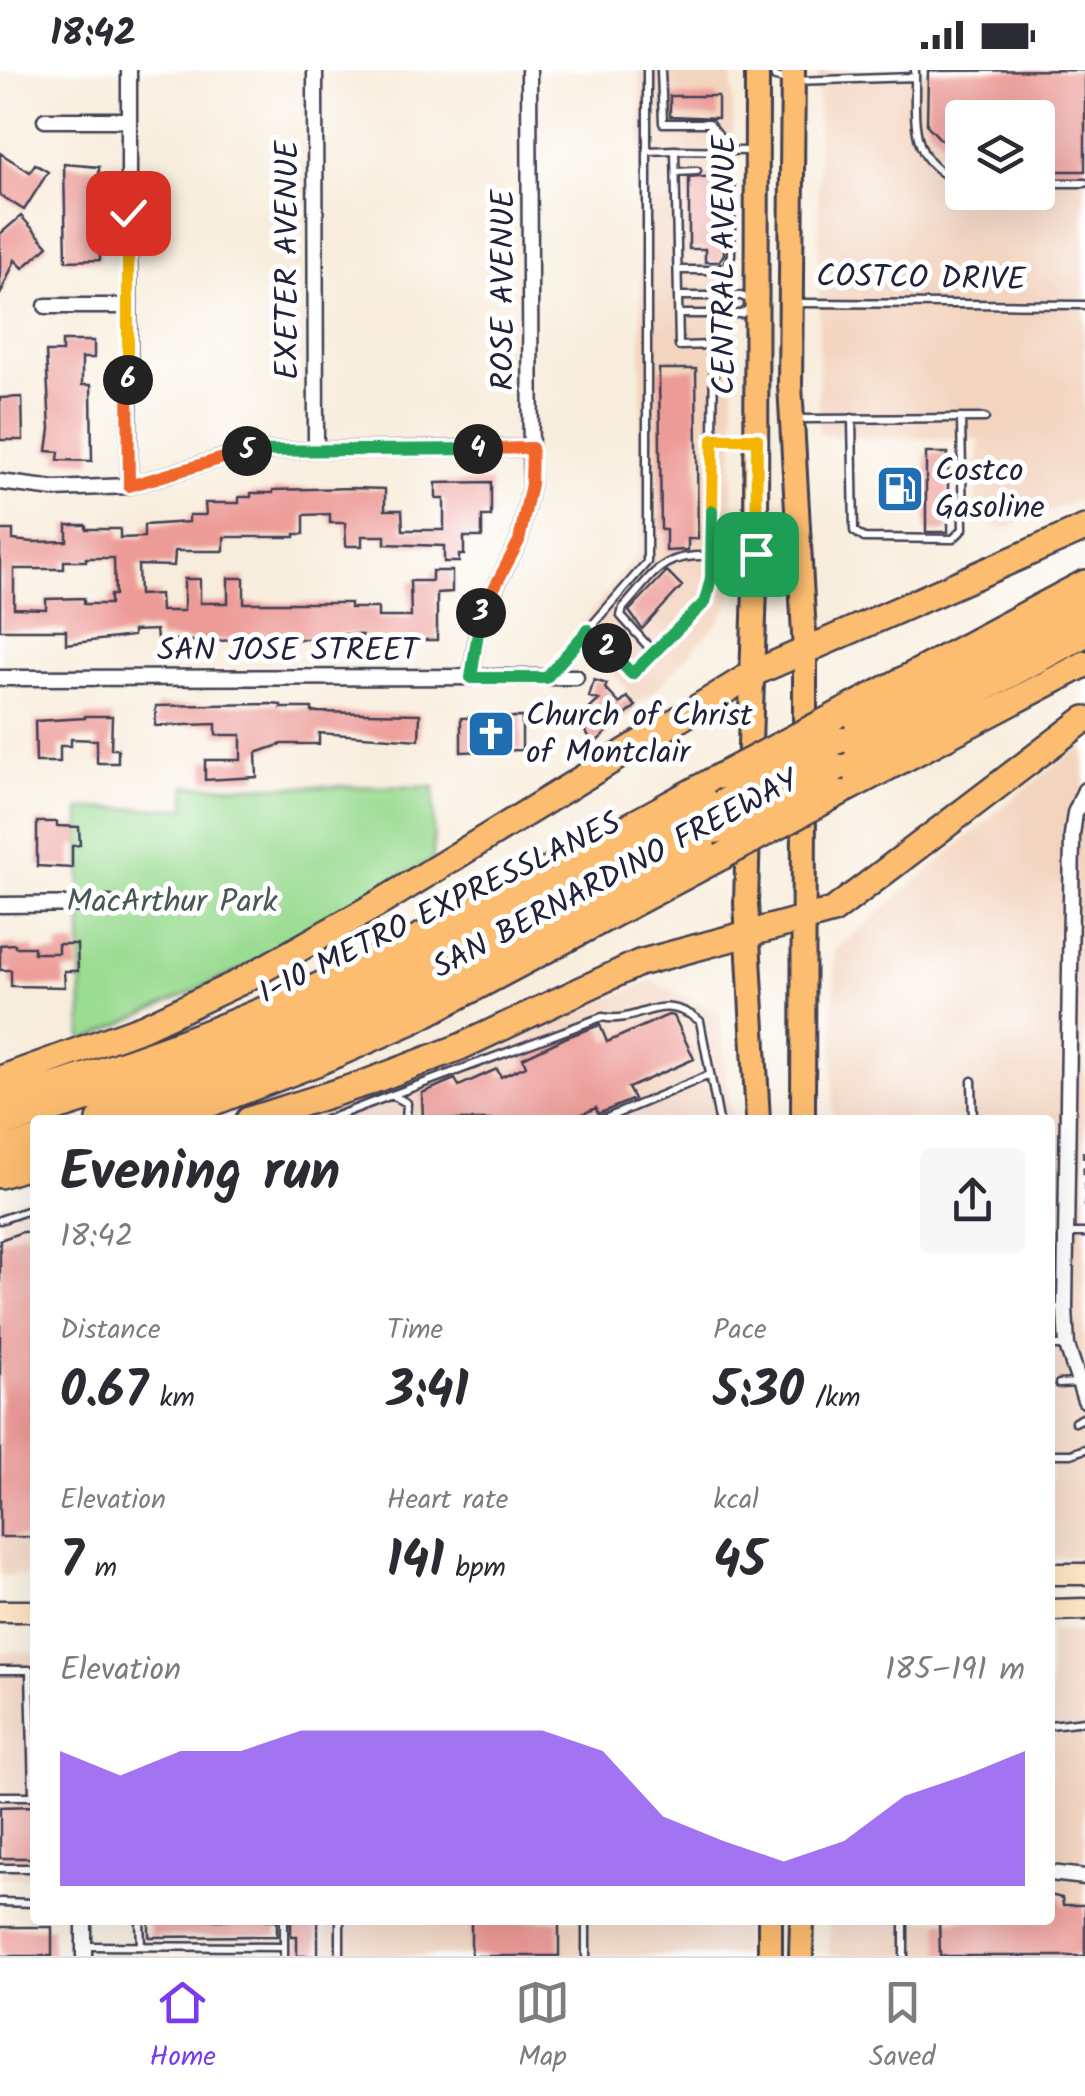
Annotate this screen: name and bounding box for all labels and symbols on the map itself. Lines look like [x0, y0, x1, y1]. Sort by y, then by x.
street label: CENTRAL AVENUE [700, 134, 751, 395]
street label: EXETER AVENUE [263, 139, 314, 380]
pin [86, 171, 171, 256]
street label: ROSE AVENUE [479, 188, 530, 391]
street label: COSTCO DRIVE [816, 252, 1027, 306]
pin: 6 [103, 355, 153, 405]
pin: 4 [453, 424, 503, 474]
pin: 5 [222, 426, 272, 476]
place label: Costco Gasoline [935, 446, 1045, 534]
fuel station icon: Costco Gasoline [874, 463, 926, 515]
pin [714, 512, 799, 597]
pin: 3 [456, 588, 506, 638]
pin: 2 [582, 623, 632, 673]
street label: SAN JOSE STREET [157, 626, 422, 677]
place label: Church of Christ of Montclair [526, 691, 753, 779]
church icon: Church of Christ of Montclair [465, 708, 517, 760]
street label: SAN BERNARDINO FREEWAY [423, 756, 810, 994]
street label: I-10 METRO EXPRESSLANES [250, 799, 630, 1019]
park label: MacArthur Park [67, 877, 278, 928]

